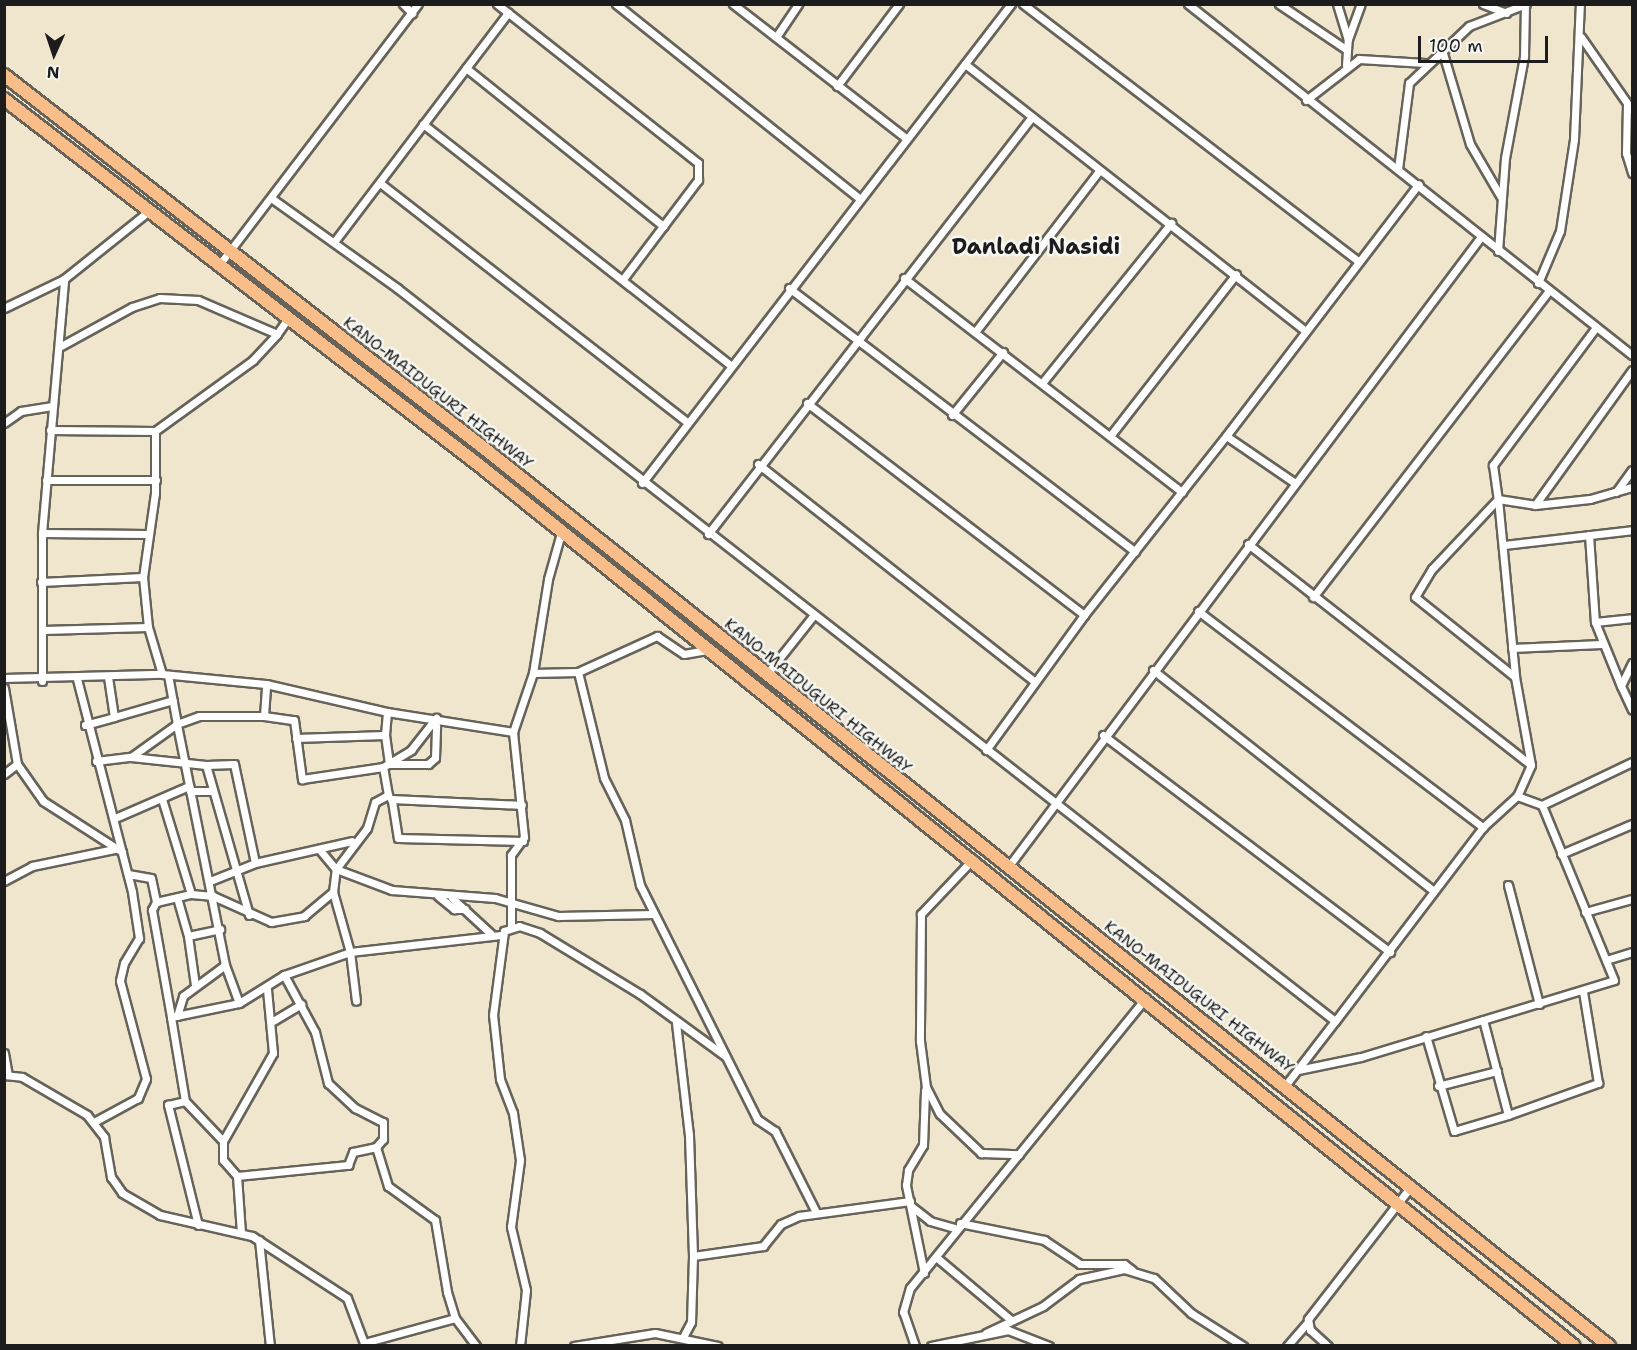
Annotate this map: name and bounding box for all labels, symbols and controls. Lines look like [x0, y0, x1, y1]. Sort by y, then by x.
north arrow [24, 24, 84, 84]
scale bar [1421, 24, 1552, 62]
text: 100 m [1429, 34, 1483, 58]
text: N [46, 62, 60, 83]
district label: Danladi Nasidi [952, 234, 1120, 260]
street label: KANO-MAIDUGURI HIGHWAY [339, 313, 537, 473]
street label: KANO-MAIDUGURI HIGHWAY [720, 614, 916, 778]
street label: KANO-MAIDUGURI HIGHWAY [1100, 917, 1298, 1077]

